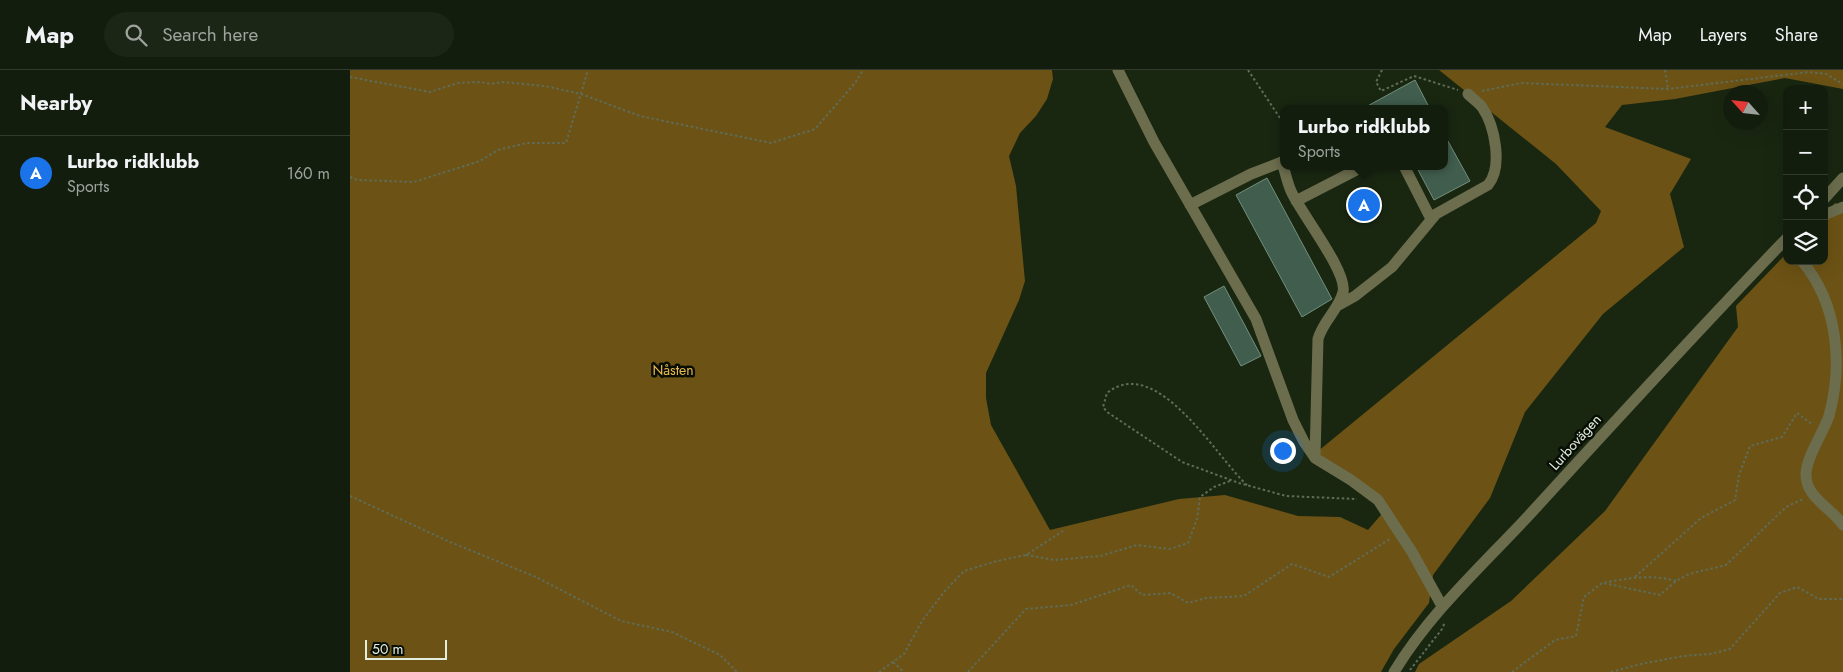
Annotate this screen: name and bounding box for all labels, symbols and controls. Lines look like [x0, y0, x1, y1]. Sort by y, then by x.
search box [104, 12, 454, 57]
text: Map [25, 17, 74, 52]
icon: search [122, 21, 150, 49]
text: Search here [162, 21, 258, 48]
text: Map [1638, 22, 1672, 48]
text: Layers [1700, 22, 1747, 48]
text: Share [1775, 22, 1818, 48]
north arrow [1723, 85, 1768, 130]
map controls [1783, 85, 1828, 265]
button: + [1783, 85, 1828, 130]
text: Nearby [20, 88, 92, 118]
popup [1280, 105, 1448, 170]
text: Lurbo ridklubb [1298, 113, 1430, 140]
button: − [1783, 130, 1828, 175]
text: Sports [1298, 140, 1340, 163]
text: Lurbo ridklubb [67, 148, 199, 175]
text: A [30, 162, 42, 185]
text: 160 m [287, 162, 330, 185]
text: Sports [67, 175, 109, 198]
button: locate [1783, 175, 1828, 220]
pin: A [1348, 186, 1380, 224]
button: layers [1783, 220, 1828, 265]
park label: Nåsten [652, 360, 694, 380]
street label: Lurbovägen [1544, 410, 1606, 474]
your location [1270, 438, 1296, 464]
scale bar [365, 637, 448, 660]
text: 50 m [372, 639, 403, 659]

